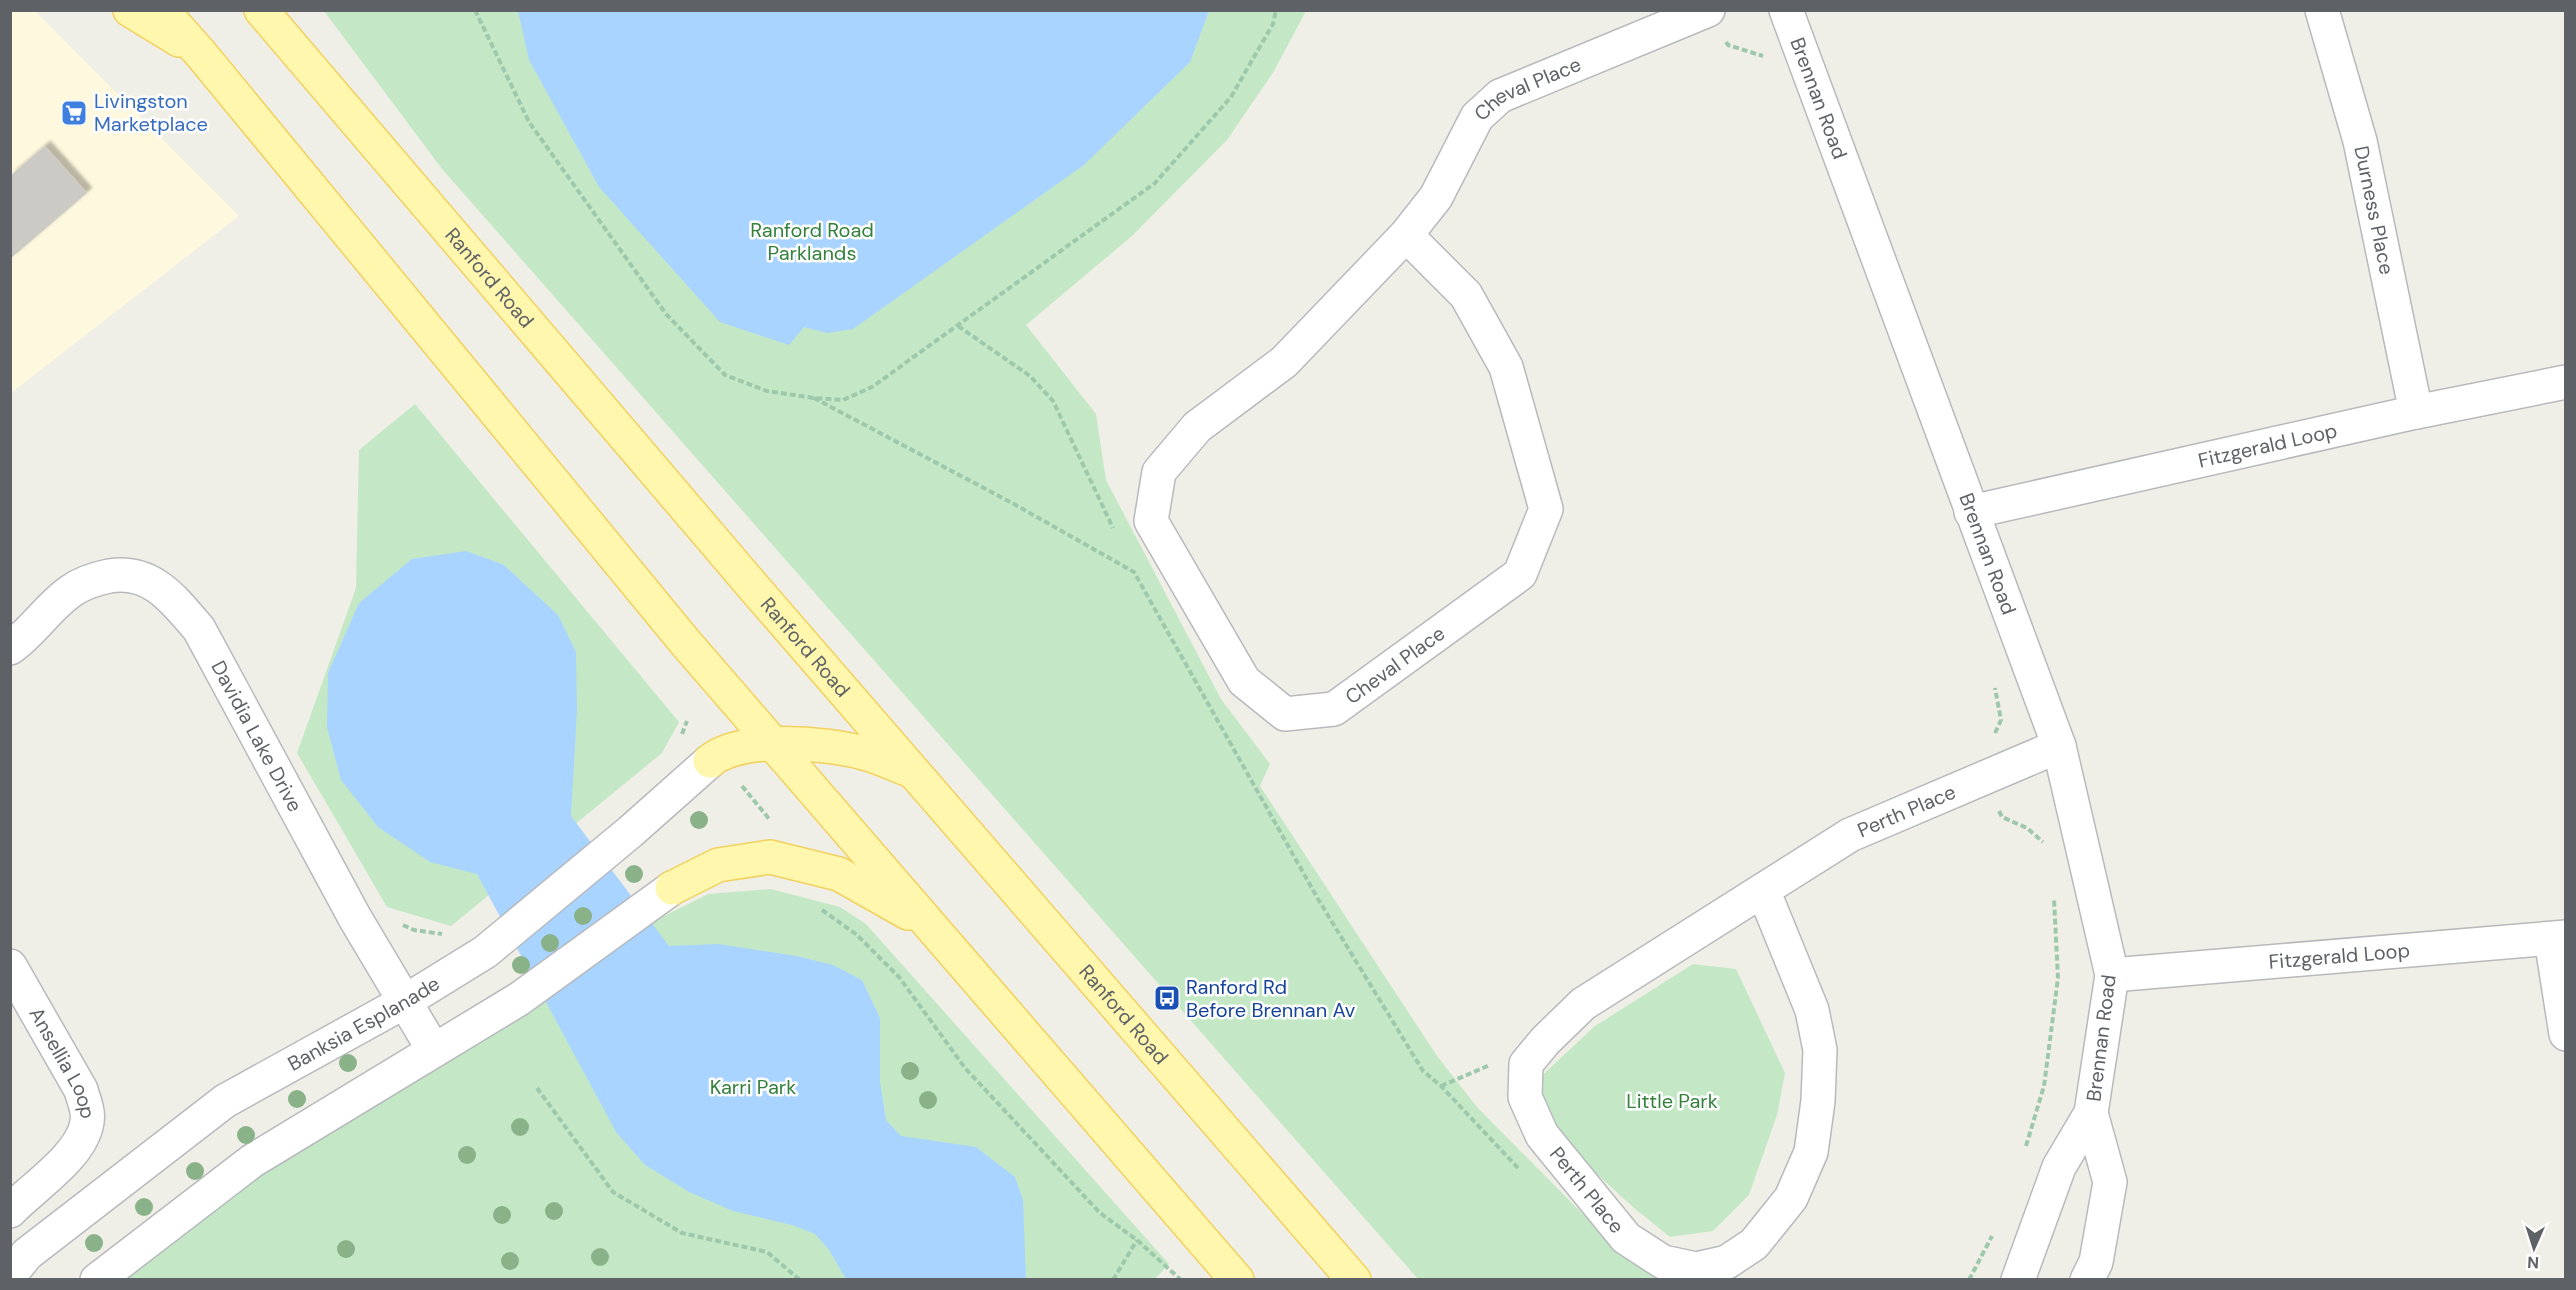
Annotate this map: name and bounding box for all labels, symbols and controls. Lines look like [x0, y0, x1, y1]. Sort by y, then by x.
street label: Brennan Road [1784, 34, 1853, 163]
street label: Cheval Place [1468, 51, 1585, 126]
place label: Livingston Marketplace [94, 88, 208, 137]
supermarket icon: Livingston Marketplace [59, 98, 89, 128]
street label: Durness Place [2348, 144, 2400, 277]
park label: Ranford Road Parklands [750, 217, 874, 266]
street label: Ranford Road [439, 222, 540, 333]
street label: Fitzgerald Loop [2196, 417, 2340, 474]
street label: Brennan Road [1953, 489, 2022, 618]
street label: Ranford Road [755, 592, 856, 702]
street label: Cheval Place [1340, 620, 1450, 710]
street label: Davidia Lake Drive [206, 656, 308, 816]
street label: Perth Place [1853, 779, 1960, 843]
street label: Fitzgerald Loop [2268, 937, 2411, 975]
street label: Ranford Road [1073, 959, 1174, 1070]
street label: Banksia Esplanade [283, 970, 444, 1077]
street label: Brennan Road [2080, 973, 2122, 1103]
place label: Ranford Rd Before Brennan Av [1186, 974, 1356, 1023]
bus stop icon: Ranford Rd Before Brennan Av [1152, 983, 1182, 1013]
street label: Ansellia Loop [23, 1003, 101, 1120]
park label: Karri Park [710, 1074, 796, 1100]
park label: Little Park [1626, 1088, 1718, 1114]
street label: Perth Place [1544, 1141, 1630, 1239]
north arrow [2504, 1218, 2564, 1278]
text: N [2527, 1252, 2540, 1273]

